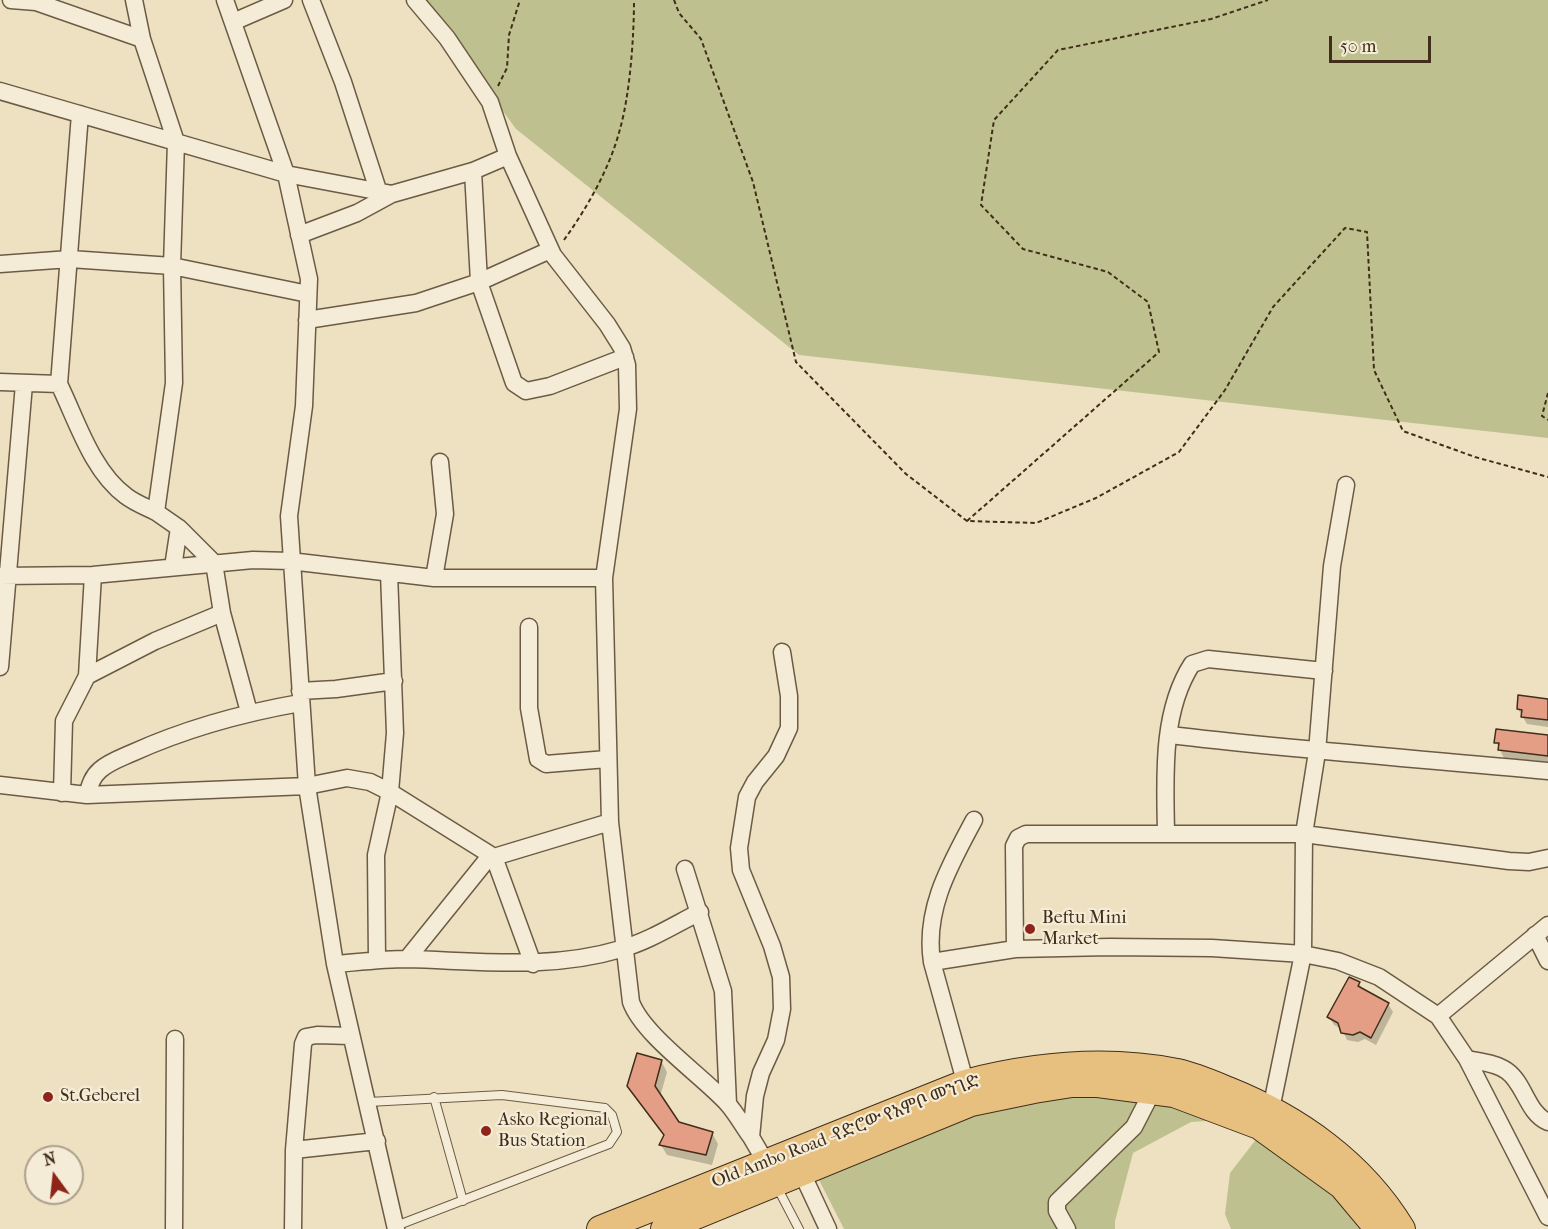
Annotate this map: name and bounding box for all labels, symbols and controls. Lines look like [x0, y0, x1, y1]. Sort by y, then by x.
scale bar [1332, 24, 1434, 62]
text: 50 m [1340, 36, 1376, 57]
place label: Beftu Mini Market [1042, 908, 1127, 950]
marker: Beftu Mini Market [1023, 922, 1037, 936]
street label: Old Ambo Road -የድሮው የአምቦ መንገድ [709, 1071, 983, 1193]
place label: St.Geberel [60, 1086, 140, 1108]
marker: St.Geberel [41, 1090, 55, 1104]
place label: Asko Regional Bus Station [498, 1110, 608, 1152]
marker: Asko Regional Bus Station [479, 1124, 493, 1138]
north arrow [24, 1145, 84, 1205]
text: N [41, 1148, 58, 1170]

